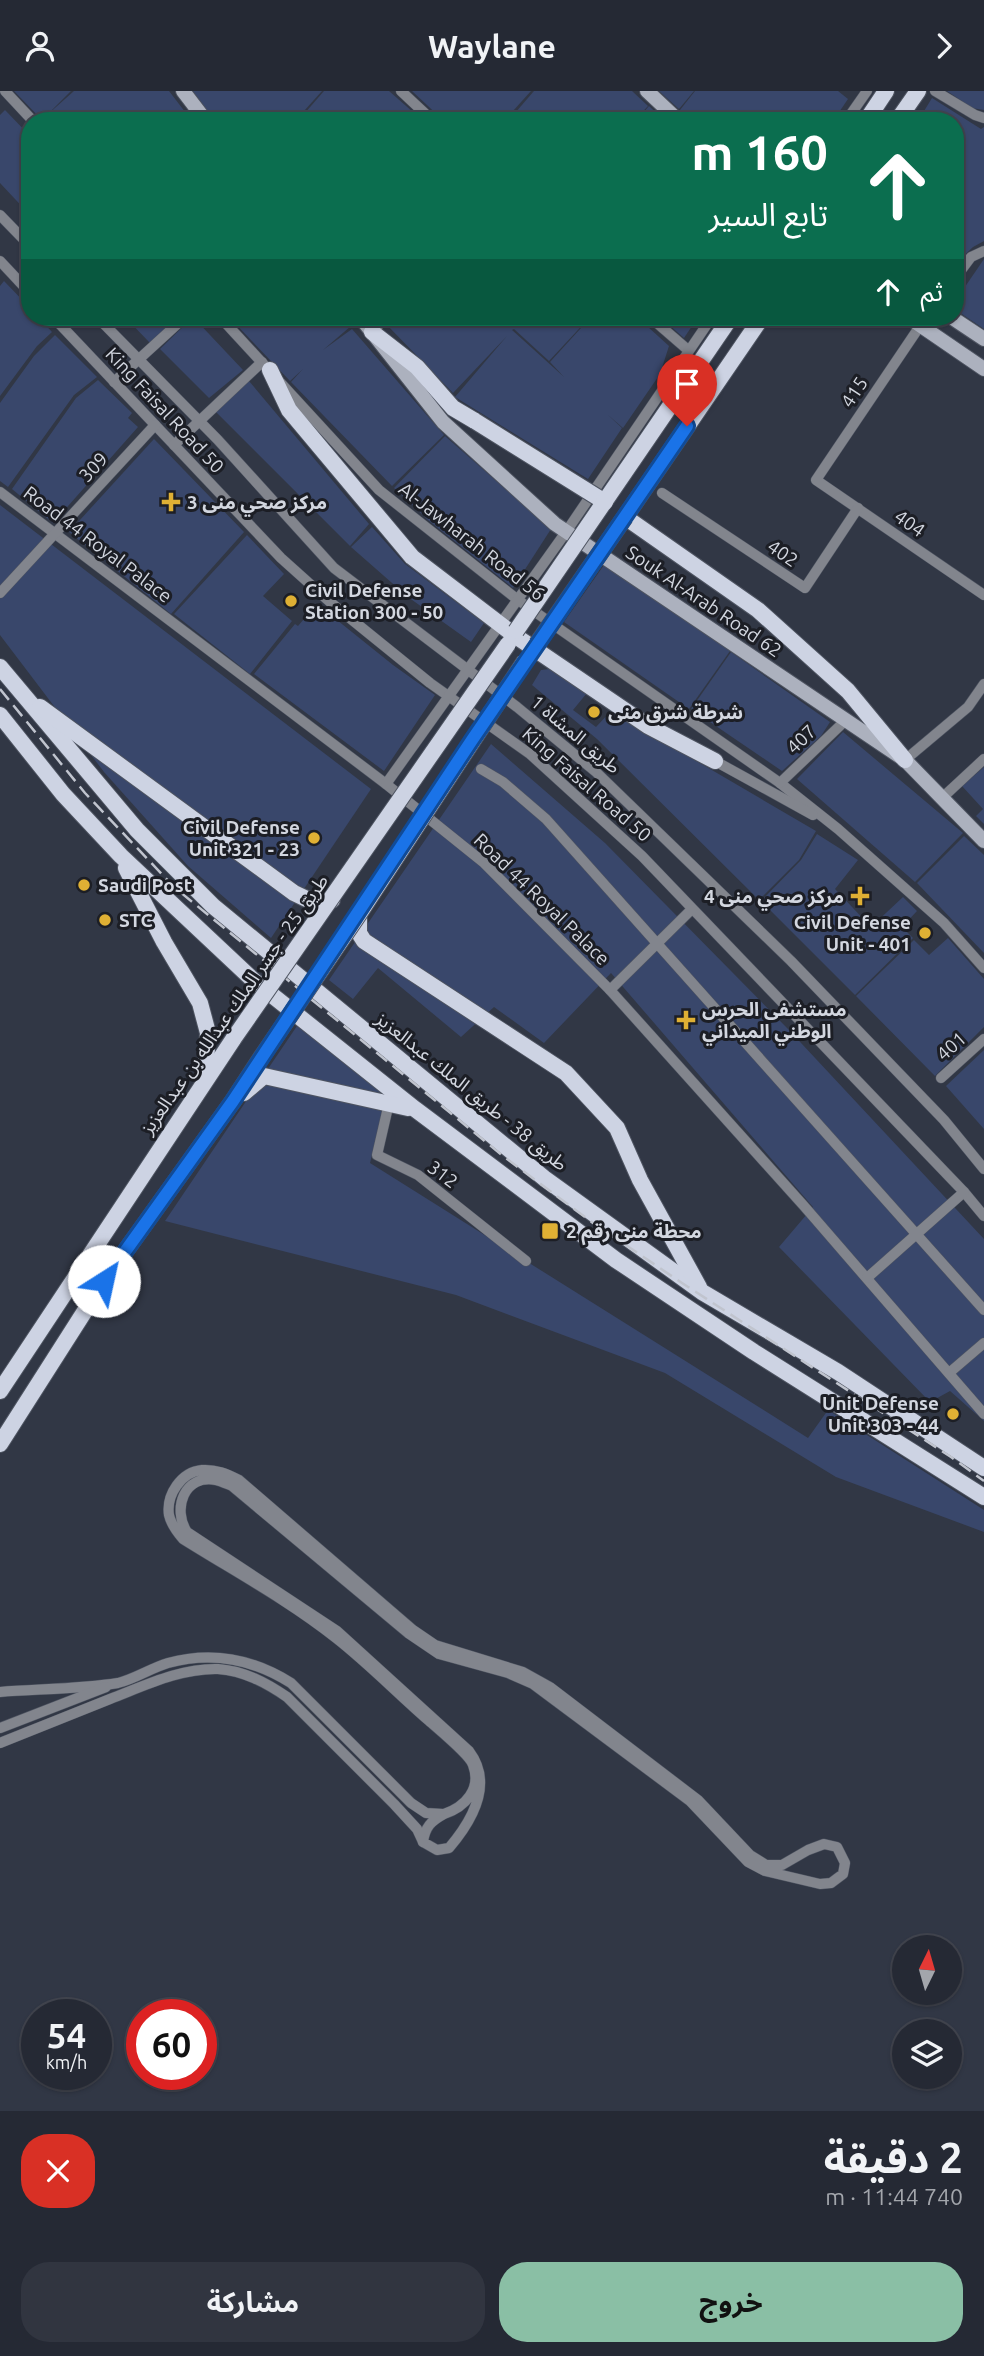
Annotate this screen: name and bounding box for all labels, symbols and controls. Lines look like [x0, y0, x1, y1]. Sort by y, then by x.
icon: person [21, 27, 59, 65]
icon: forward [925, 27, 963, 65]
text: Waylane [428, 28, 556, 64]
text: 160 m [691, 124, 828, 179]
icon: ahead [852, 140, 943, 231]
text: تابع السير [708, 196, 828, 232]
icon: ahead [869, 273, 907, 311]
text: ثم [921, 277, 943, 306]
street label: King Faisal Road 50 [101, 343, 229, 477]
pin [657, 354, 717, 426]
icon: arrive [668, 365, 706, 403]
street label: 415 [836, 373, 872, 411]
street label: 309 [74, 448, 112, 486]
street label: Al-Jawharah Road 56 [395, 477, 549, 605]
street label: Road 44 Royal Palace [19, 481, 177, 607]
place label: مركز صحي منى 3 [187, 491, 327, 517]
marker: مركز صحي منى 3 [161, 492, 181, 512]
street label: 404 [891, 505, 929, 541]
street label: 402 [764, 535, 802, 571]
street label: Souk Al-Arab Road 62 [622, 541, 786, 661]
place label: Civil Defense Station 300 - 50 [305, 579, 443, 623]
marker: Civil Defense Station 300 - 50 [283, 593, 299, 609]
street label: طريق المشاة 1 [526, 690, 625, 779]
place label: شرطة شرق منى [608, 701, 743, 724]
marker: شرطة شرق منى [586, 704, 602, 720]
street label: 407 [782, 720, 820, 758]
street label: King Faisal Road 50 [518, 722, 656, 846]
place label: Civil Defense Unit 321 - 23 [183, 816, 300, 860]
street label: Road 44 Royal Palace [470, 829, 614, 969]
marker: Civil Defense Unit 321 - 23 [306, 830, 322, 846]
street label: طريق 25 - جسر الملك عبدالله بن عبدالعزيز [135, 870, 333, 1140]
place label: Saudi Post [98, 874, 192, 896]
marker: Saudi Post [76, 877, 92, 893]
place label: مركز صحي منى 4 [704, 885, 844, 911]
marker: مركز صحي منى 4 [850, 886, 870, 906]
place label: STC [119, 909, 153, 931]
place label: Civil Defense Unit - 401 [794, 911, 911, 955]
marker: STC [97, 912, 113, 928]
marker: Civil Defense Unit - 401 [917, 925, 933, 941]
place label: مستشفى الحرس الوطني الميداني [702, 998, 847, 1046]
street label: طريق 38 - طريق الملك عبدالعزيز [371, 1006, 572, 1176]
marker: مستشفى الحرس الوطني الميداني [676, 1010, 696, 1030]
street label: 401 [932, 1027, 970, 1065]
street label: 312 [424, 1156, 462, 1192]
place label: محطة منى رقم 2 [566, 1220, 702, 1246]
marker: محطة منى رقم 2 [540, 1221, 560, 1241]
position arrow [67, 1244, 141, 1318]
place label: Unit Defense Unit 303 - 44 [822, 1392, 939, 1436]
marker: Unit Defense Unit 303 - 44 [945, 1406, 961, 1422]
north arrow [892, 1935, 962, 2005]
map controls [892, 1935, 962, 2089]
speed limit sign: 60 [126, 1999, 217, 2090]
text: 54 [47, 2015, 86, 2055]
button: layers [892, 2019, 962, 2089]
text: km/h [46, 2052, 87, 2072]
button: close [21, 2134, 95, 2208]
text: 2 دقيقة [824, 2134, 963, 2181]
text: 740 m · 11:44 [825, 2184, 963, 2209]
button: مشاركة [21, 2262, 485, 2342]
button: خروج [499, 2262, 963, 2342]

